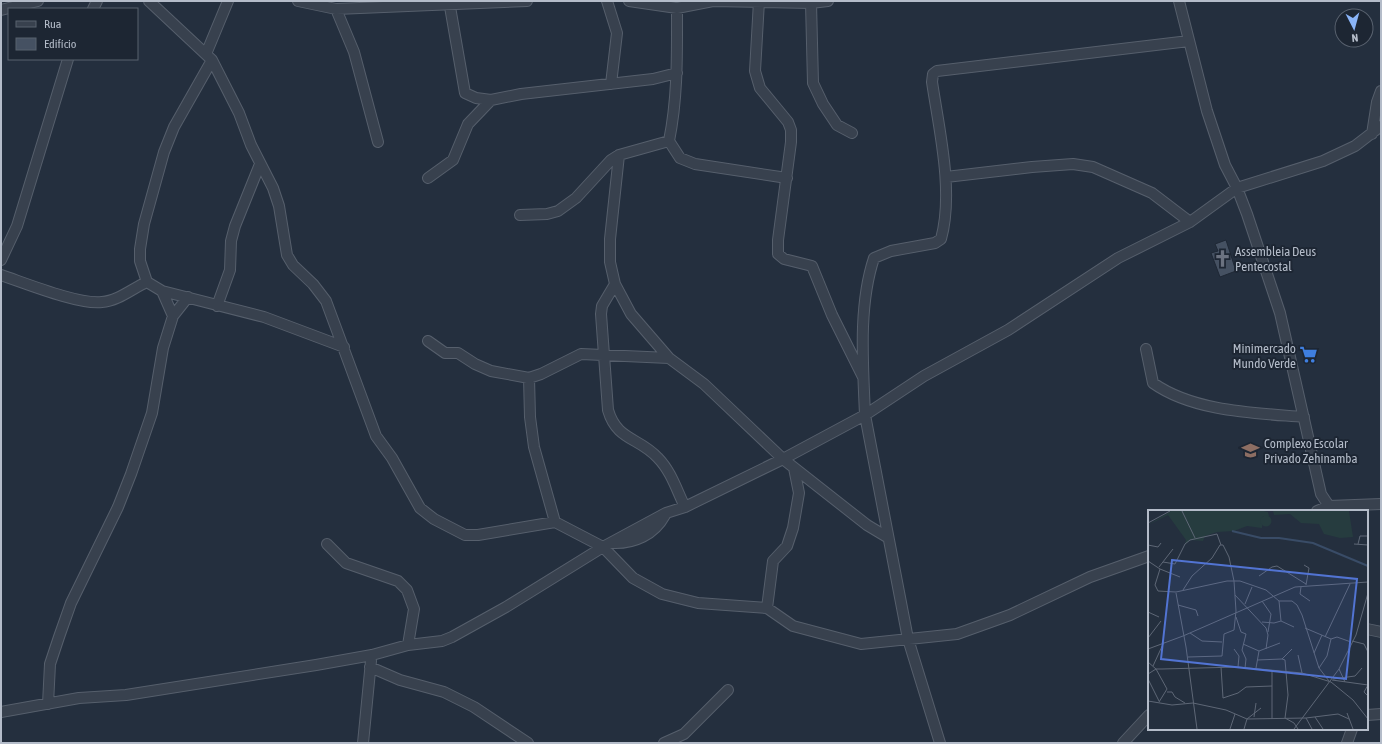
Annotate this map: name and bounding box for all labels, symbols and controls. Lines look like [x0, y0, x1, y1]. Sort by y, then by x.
legend [8, 8, 138, 60]
north arrow [1334, 8, 1374, 48]
text: Rua [44, 17, 61, 31]
text: N [1351, 32, 1359, 44]
text: Edifício [44, 37, 77, 51]
place label: Assembleia Deus Pentecostal [1235, 244, 1316, 274]
church icon: Assembleia Deus Pentecostal [1212, 248, 1232, 268]
place label: Minimercado Mundo Verde [1233, 341, 1296, 371]
supermarket icon: Minimercado Mundo Verde [1299, 345, 1319, 365]
place label: Complexo Escolar Privado Zehinamba [1264, 436, 1357, 466]
school or university icon: Complexo Escolar Privado Zehinamba [1241, 440, 1261, 460]
inset map [1148, 510, 1368, 730]

